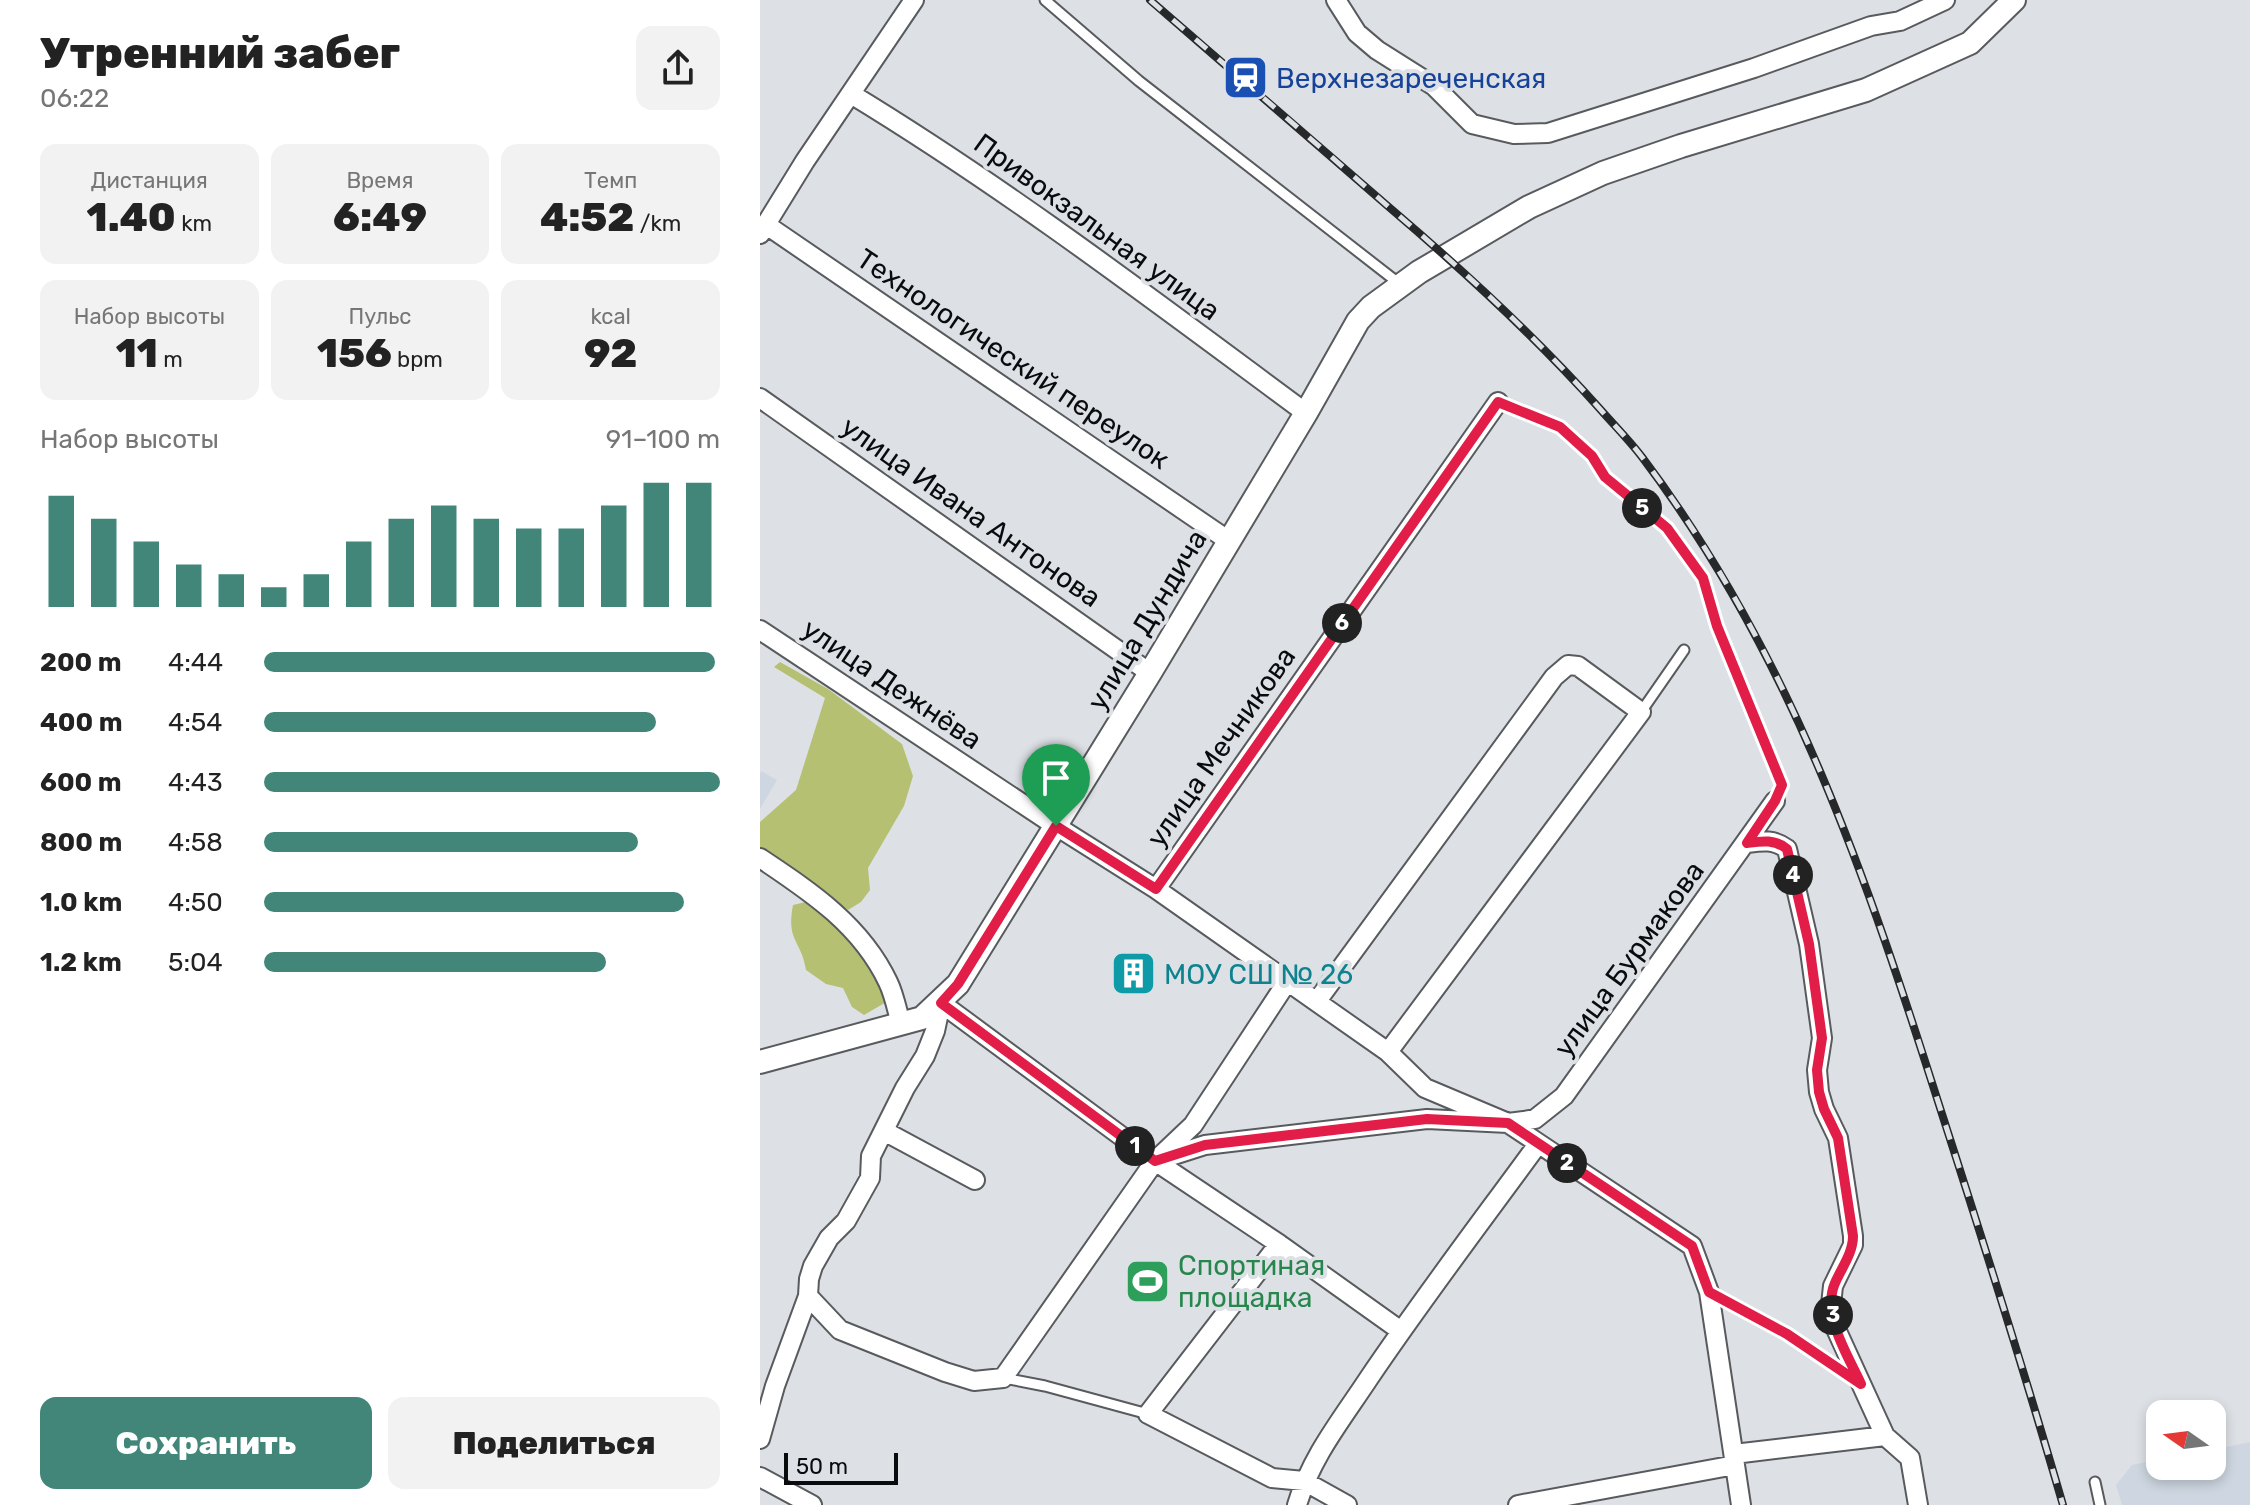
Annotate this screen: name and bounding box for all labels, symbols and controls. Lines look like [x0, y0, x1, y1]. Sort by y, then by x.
button: share [636, 26, 720, 110]
text: Утренний забег [40, 27, 400, 79]
station icon: Верхнезареченская [1221, 54, 1269, 102]
place label: Верхнезареченская [1276, 62, 1546, 95]
text: 06:22 [40, 83, 109, 114]
street label: Привокзальная улица [968, 127, 1226, 327]
text: Дистанция [91, 167, 208, 194]
text: Время [346, 167, 414, 194]
text: Темп [584, 167, 637, 194]
text: 1.40 [87, 194, 176, 241]
text: 6:49 [333, 194, 427, 241]
text: 4:52 [540, 194, 634, 241]
text: km [176, 210, 212, 237]
text: /km [634, 210, 681, 237]
street label: Технологический переулок [851, 242, 1175, 476]
text: Набор высоты [74, 303, 225, 330]
text: Пульс [348, 303, 412, 330]
text: kcal [590, 303, 631, 330]
text: 11 [116, 330, 158, 377]
text: 156 [317, 330, 392, 377]
text: 92 [584, 330, 637, 377]
text: m [158, 346, 183, 373]
text: bpm [392, 346, 443, 373]
street label: улица Ивана Антонова [835, 410, 1107, 614]
text: Набор высоты [40, 424, 219, 455]
text: 91–100 m [606, 424, 720, 455]
pin: 5 [1622, 488, 1662, 528]
text: 5 [1635, 494, 1649, 521]
street label: улица Дундича [1080, 524, 1214, 716]
pin: 6 [1322, 603, 1362, 643]
text: 6 [1335, 609, 1349, 636]
street label: улица Дежнёва [796, 612, 988, 756]
street label: улица Мечникова [1140, 641, 1302, 853]
text: 200 m [40, 647, 122, 678]
text: 4:44 [168, 647, 223, 678]
text: 400 m [40, 707, 122, 738]
text: 4:54 [168, 707, 222, 738]
pin [1022, 744, 1090, 826]
icon: arrive [1034, 756, 1078, 800]
text: 600 m [40, 767, 122, 798]
text: 4:43 [168, 767, 223, 798]
text: 800 m [40, 827, 122, 858]
text: 4:58 [168, 827, 223, 858]
street label: улица Бурмакова [1547, 855, 1711, 1063]
pin: 4 [1773, 855, 1813, 895]
text: 4 [1785, 861, 1801, 888]
text: 1.0 km [40, 887, 122, 918]
text: 4:50 [168, 887, 223, 918]
text: 1.2 km [40, 947, 122, 978]
text: 5:04 [168, 947, 223, 978]
building icon: МОУ СШ № 26 [1109, 950, 1157, 998]
place label: МОУ СШ № 26 [1164, 958, 1353, 991]
pin: 1 [1115, 1126, 1155, 1166]
text: 1 [1130, 1132, 1140, 1159]
pin: 2 [1547, 1143, 1587, 1183]
text: 2 [1560, 1149, 1574, 1176]
place label: Спортиная площадка [1178, 1249, 1325, 1314]
sports icon: Спортиная площадка [1123, 1257, 1171, 1305]
pin: 3 [1813, 1295, 1853, 1335]
text: 3 [1826, 1301, 1840, 1328]
button: Сохранить [40, 1397, 372, 1489]
button: Поделиться [388, 1397, 720, 1489]
north arrow [2146, 1400, 2226, 1480]
map controls [2146, 1400, 2226, 1480]
scale bar [784, 1449, 898, 1485]
text: 50 m [796, 1453, 848, 1480]

